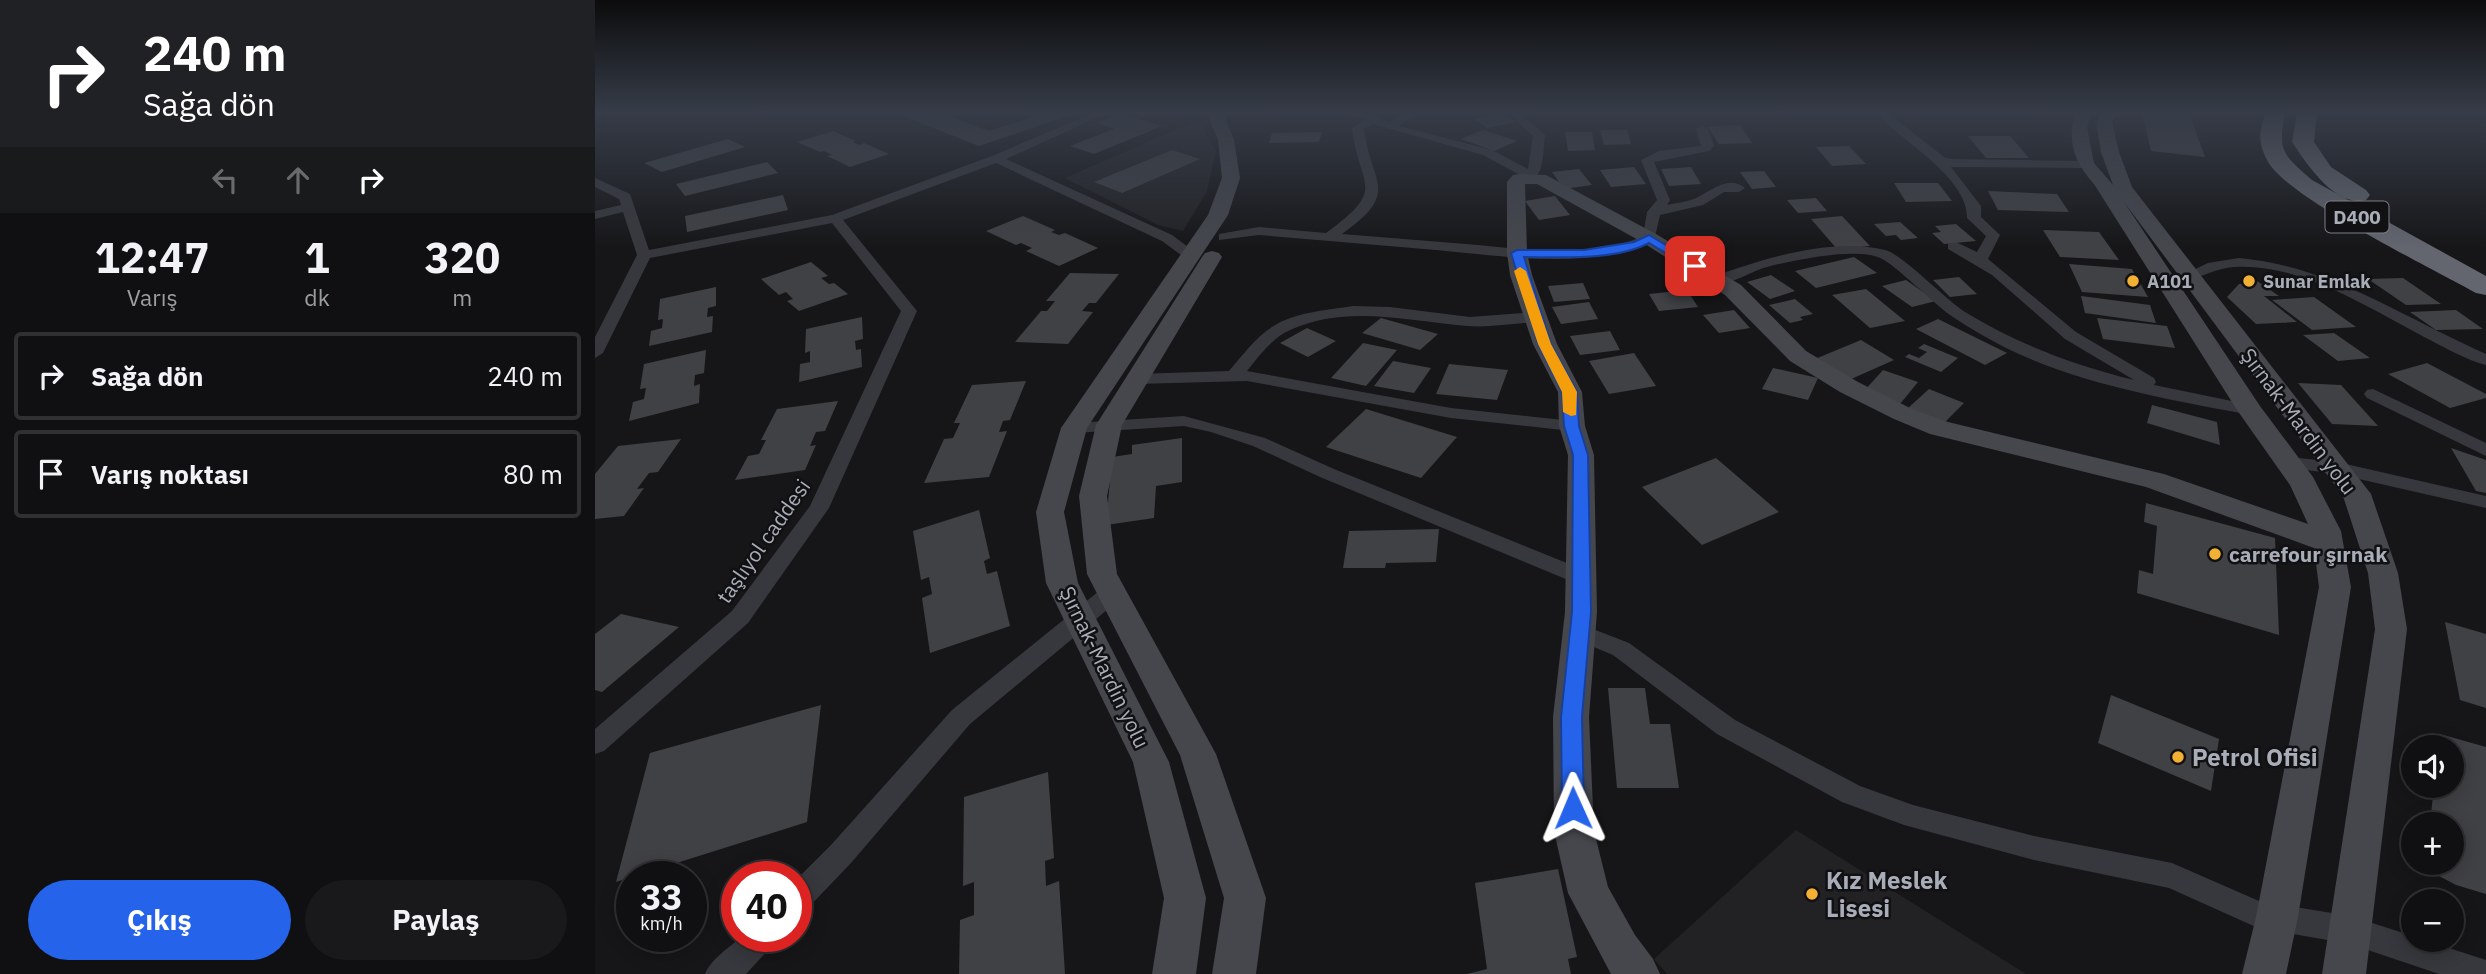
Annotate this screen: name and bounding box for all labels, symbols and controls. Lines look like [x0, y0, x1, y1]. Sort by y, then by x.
text: 240 m [143, 21, 287, 84]
icon: right [28, 28, 119, 119]
text: Sağa dön [143, 83, 275, 125]
icon: left [206, 161, 244, 199]
icon: ahead [279, 161, 317, 199]
icon: right [352, 161, 390, 199]
road number: D400 [2325, 202, 2389, 232]
text: 12:47 [95, 230, 209, 285]
text: 1 [304, 230, 330, 285]
text: 320 [425, 230, 500, 285]
pin [1665, 236, 1725, 296]
icon: arrive [1676, 247, 1714, 285]
place label: A101 [2147, 270, 2192, 293]
place label: Sunar Emlak [2263, 270, 2371, 293]
marker: A101 [2125, 273, 2141, 289]
marker: Sunar Emlak [2241, 273, 2257, 289]
text: Varış [127, 282, 178, 312]
text: dk [304, 282, 330, 312]
text: m [452, 282, 472, 312]
street label: Şırnak-Mardin yolu [2235, 342, 2363, 500]
icon: right [32, 357, 70, 395]
text: Sağa dön [91, 359, 203, 393]
text: 240 m [487, 359, 563, 393]
icon: arrive [32, 455, 70, 493]
text: Varış noktası [91, 457, 249, 491]
text: 80 m [503, 457, 563, 491]
street label: taşlıyol caddesi [710, 473, 816, 609]
place label: carrefour şırnak [2229, 540, 2388, 568]
marker: carrefour şırnak [2207, 546, 2223, 562]
street label: Şırnak-Mardin yolu [1054, 581, 1156, 753]
map controls [2401, 735, 2464, 952]
button: sound [2401, 735, 2464, 798]
place label: Petrol Ofisi [2192, 741, 2318, 773]
marker: Petrol Ofisi [2170, 749, 2186, 765]
position arrow [1536, 771, 1610, 845]
button: + [2401, 812, 2464, 875]
speed limit sign: 40 [721, 861, 812, 952]
place label: Kız Meslek Lisesi [1826, 864, 1947, 924]
text: 33 [640, 874, 683, 920]
button: Çıkış [28, 880, 291, 960]
button: Paylaş [305, 880, 567, 960]
marker: Kız Meslek Lisesi [1804, 886, 1820, 902]
button: − [2401, 889, 2464, 952]
text: km/h [640, 912, 683, 935]

